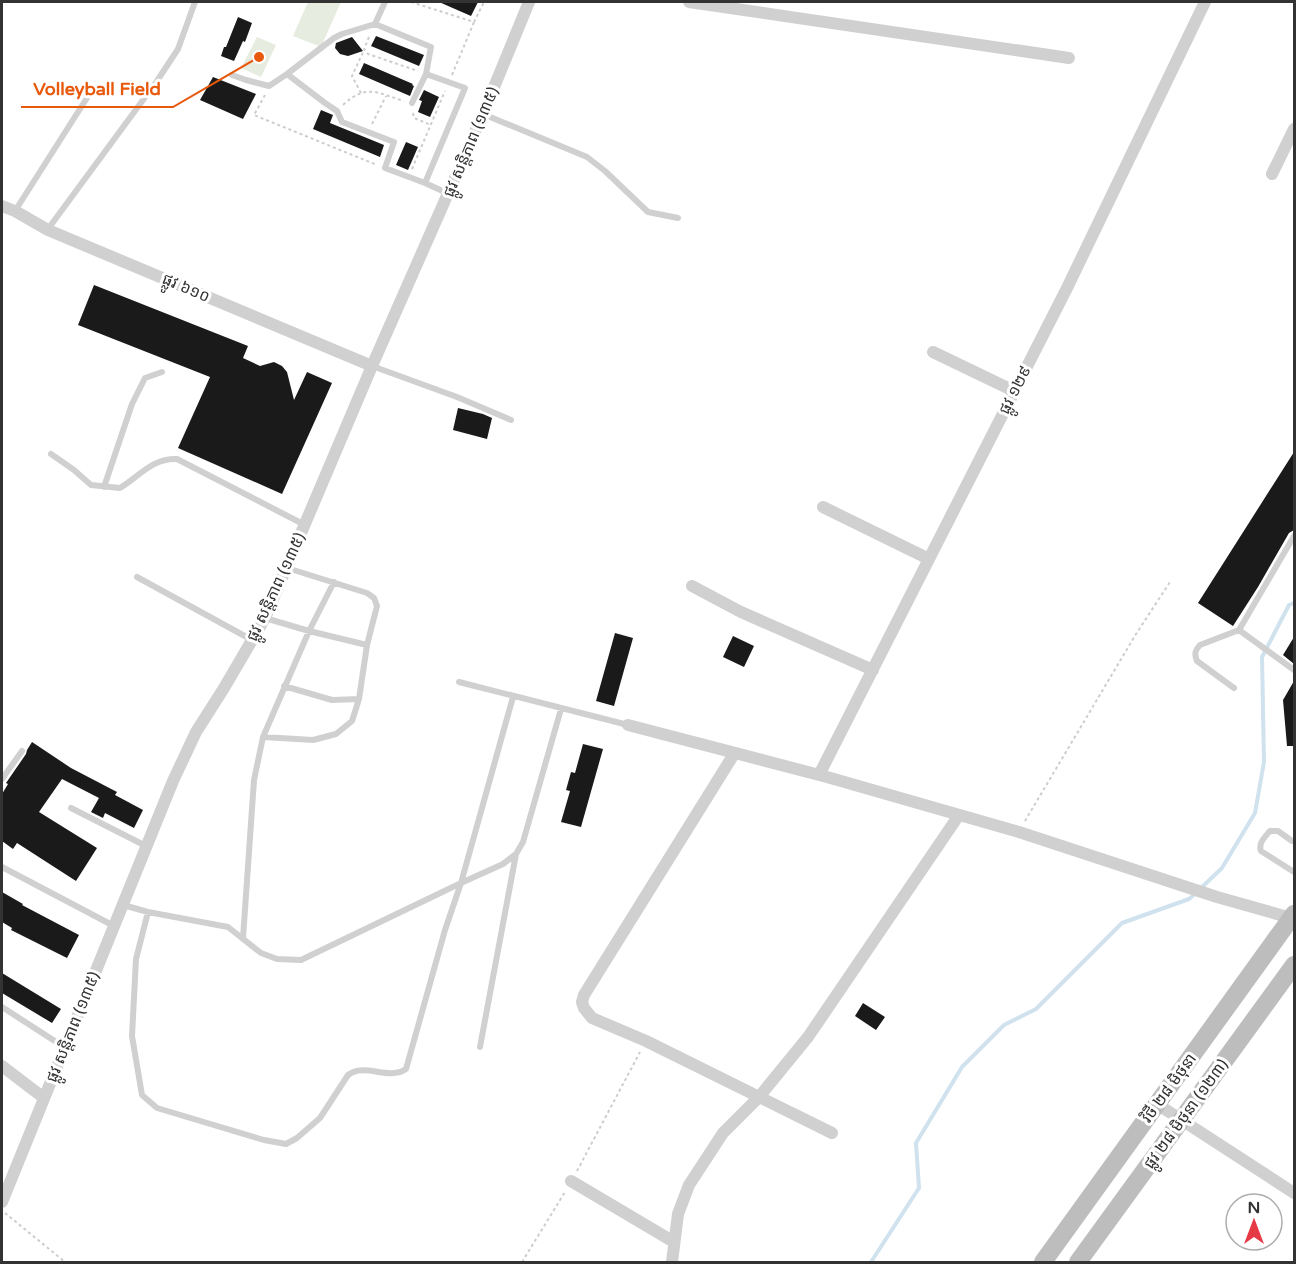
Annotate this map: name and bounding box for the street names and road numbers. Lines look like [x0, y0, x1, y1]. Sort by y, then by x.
street label: ផ្លូវ សន្តិភាព (១៣៥) [439, 84, 507, 202]
street label: ផ្លូវ ៦១០ [158, 269, 213, 310]
street label: ផ្លូវ ១២៩ [994, 362, 1039, 419]
street label: ផ្លូវ សន្តិភាព (១៣៥) [242, 529, 313, 646]
street label: ផ្លូវ សន្តិភាព (១៣៥) [42, 969, 108, 1087]
street label: វិថី ២៨ មិថុនា [1135, 1048, 1201, 1127]
street label: ផ្លូវ ២៨ មិថុនា (១២៣) [1139, 1055, 1236, 1175]

